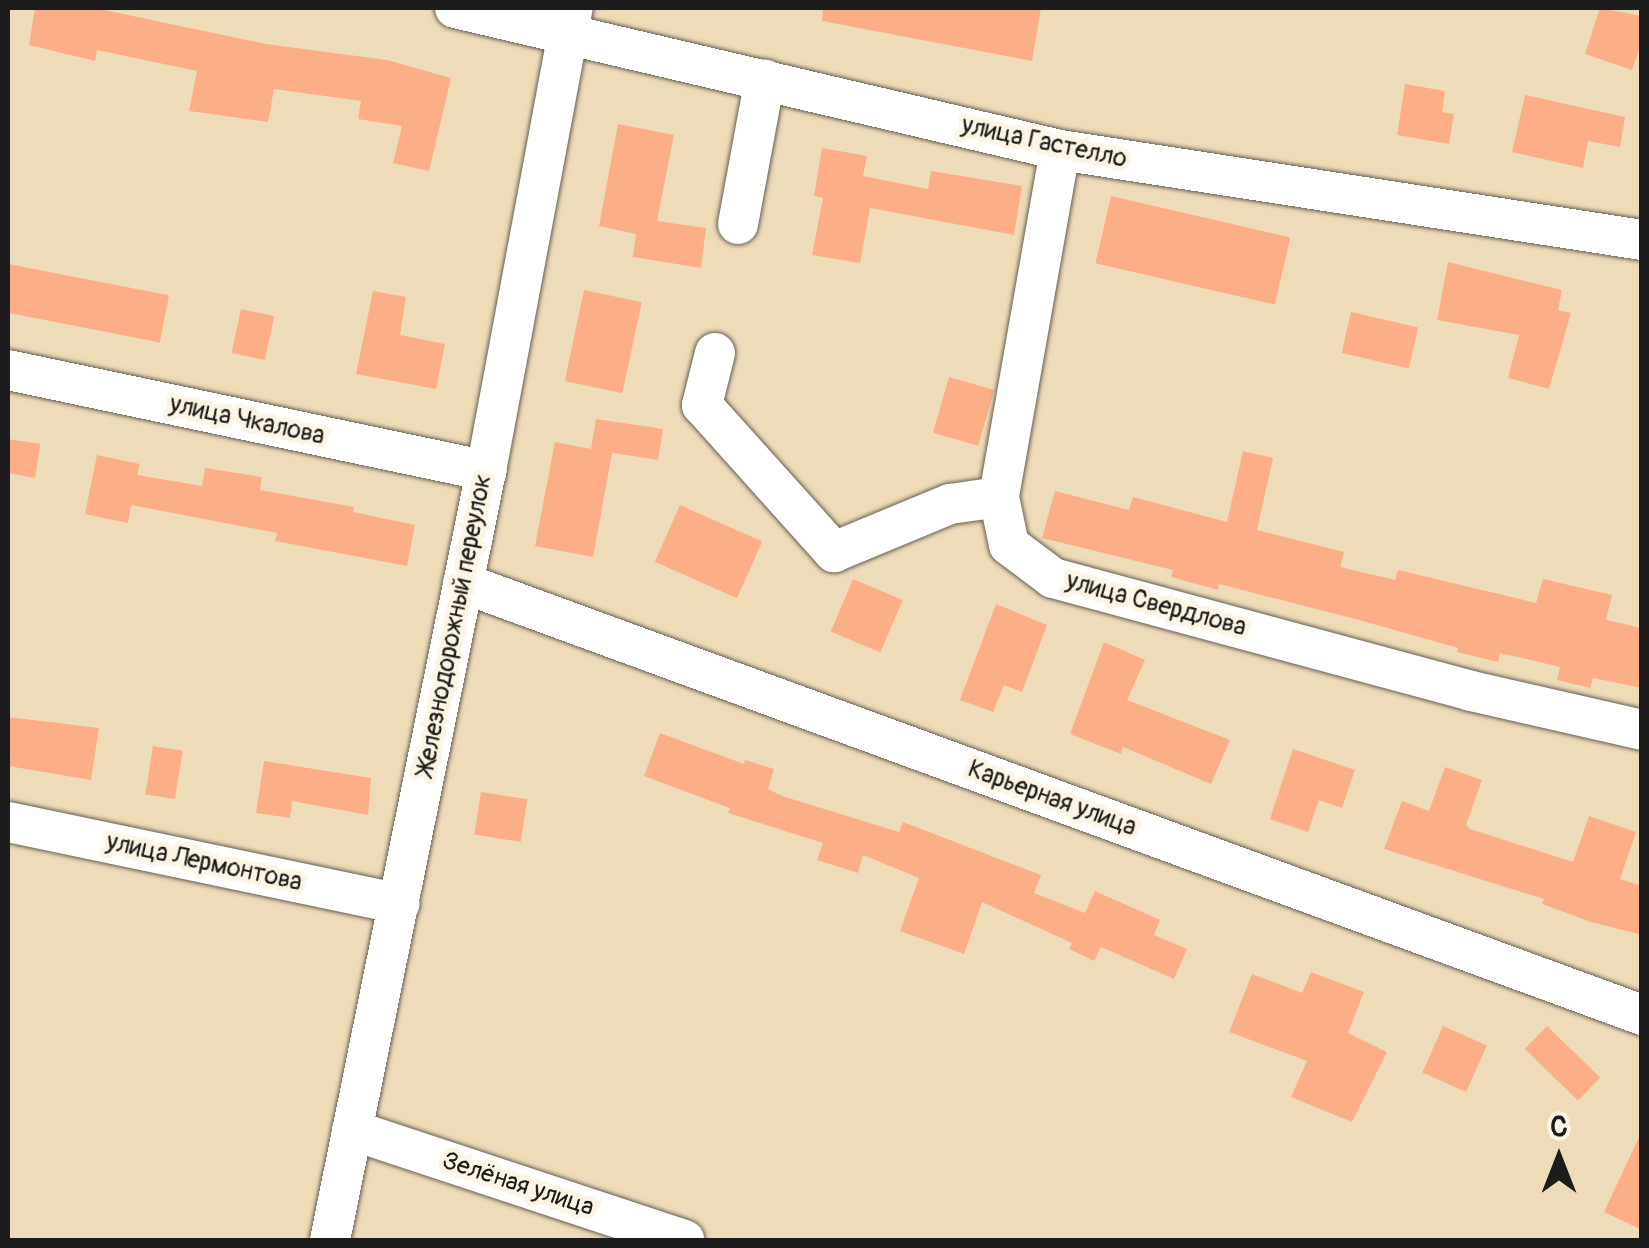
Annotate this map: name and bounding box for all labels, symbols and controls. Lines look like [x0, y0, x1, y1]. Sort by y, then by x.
street label: улица Гастелло [959, 111, 1129, 175]
street label: улица Чкалова [167, 390, 327, 452]
street label: Железнодорожный переулок [411, 472, 499, 778]
street label: улица Свердлова [1063, 567, 1249, 643]
street label: Карьерная улица [964, 755, 1140, 843]
street label: улица Лермонтова [104, 828, 304, 898]
north arrow [1509, 1108, 1609, 1208]
text: С [1550, 1110, 1568, 1145]
street label: Зелёная улица [438, 1146, 598, 1224]

